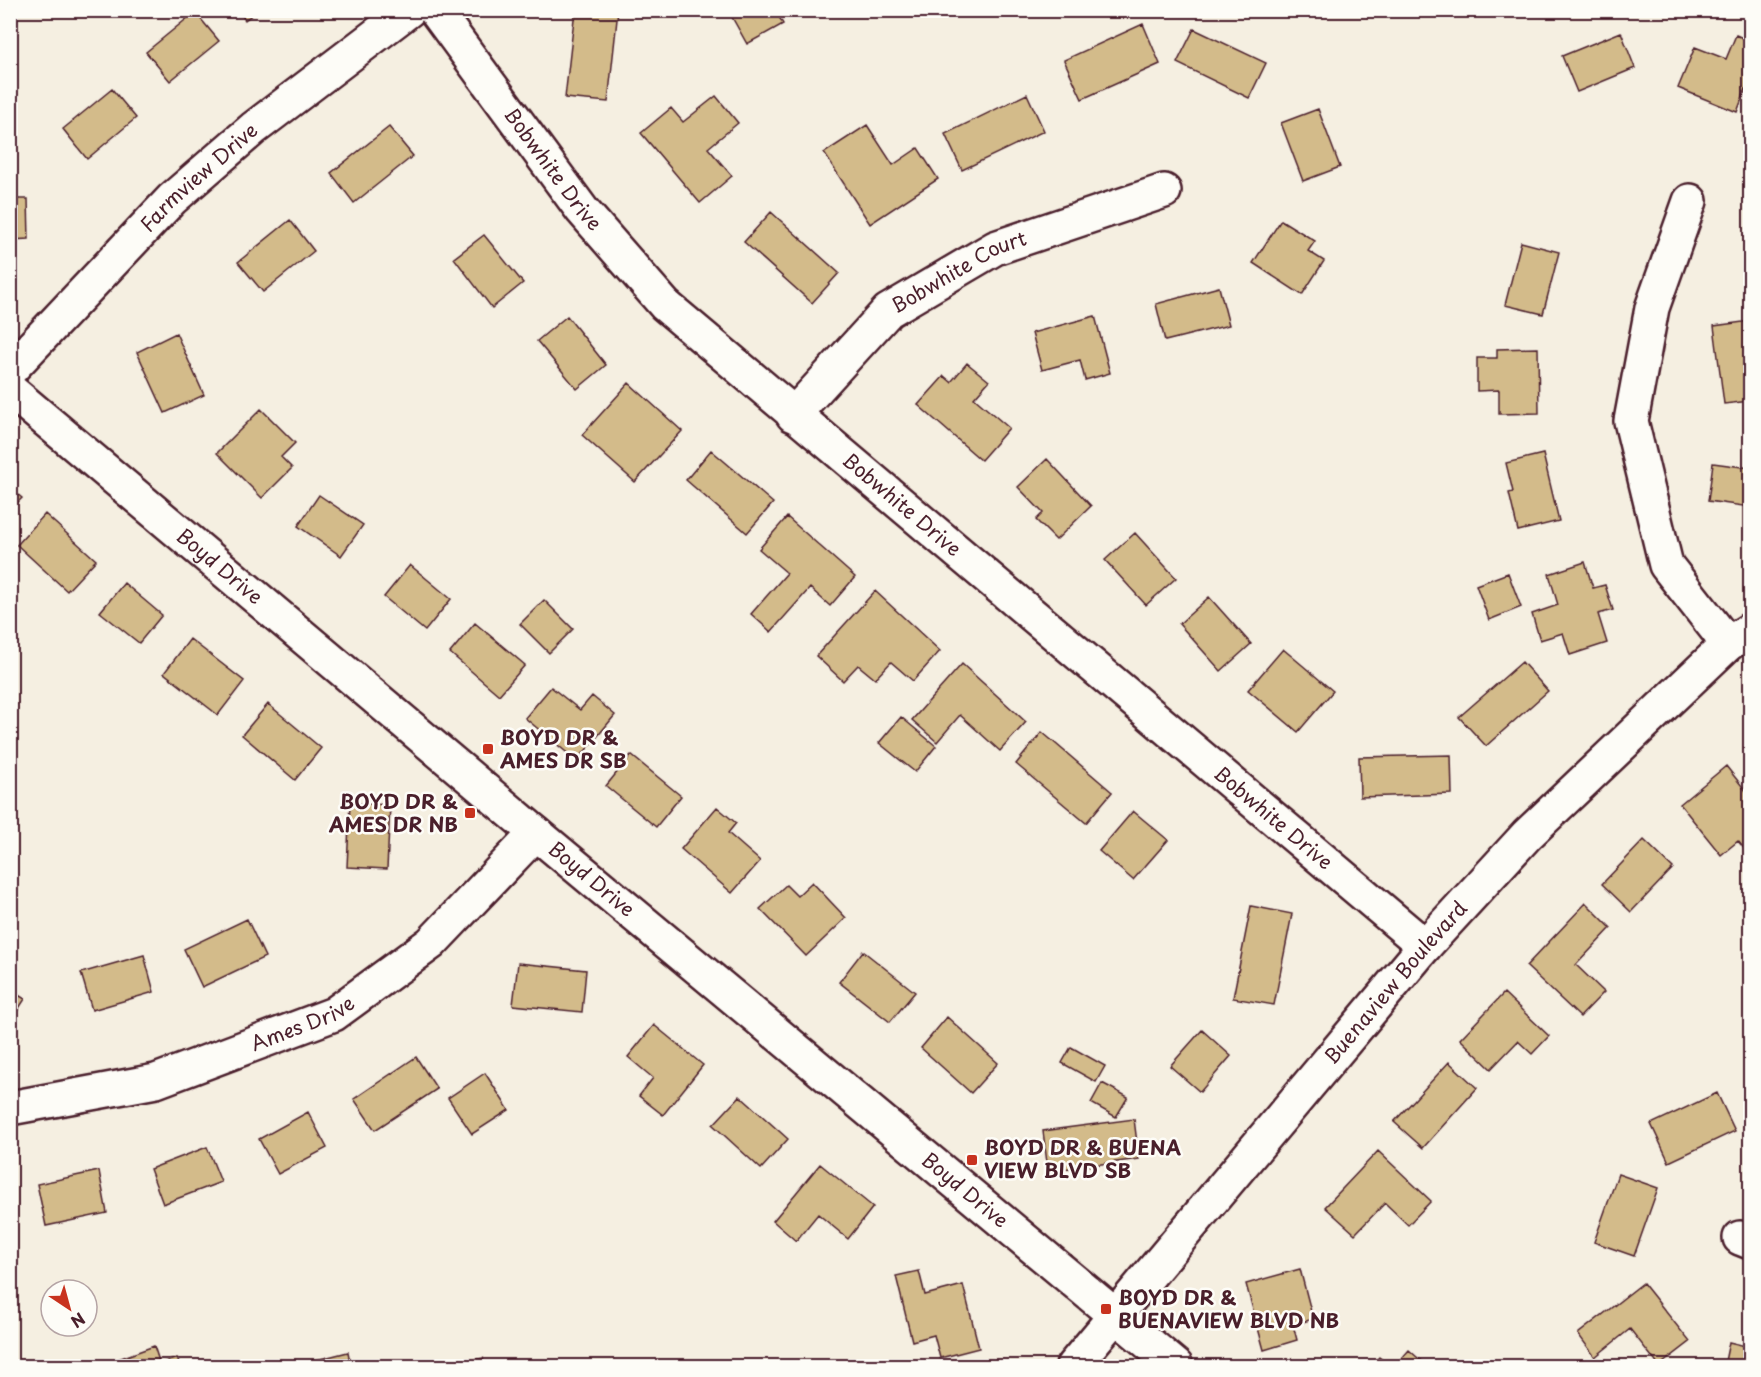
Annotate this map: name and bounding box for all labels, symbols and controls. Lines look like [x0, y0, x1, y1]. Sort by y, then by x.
street label: Bobwhite Drive [497, 101, 610, 237]
street label: Farmview Drive [132, 115, 264, 238]
street label: Bobwhite Court [885, 222, 1030, 320]
street label: Bobwhite Drive [836, 445, 968, 563]
street label: Boyd Drive [171, 521, 270, 611]
place label: BOYD DR & AMES DR SB [499, 722, 627, 775]
marker: BOYD DR & AMES DR SB [481, 742, 495, 756]
street label: Bobwhite Drive [1208, 758, 1340, 876]
place label: BOYD DR & AMES DR NB [328, 786, 458, 839]
marker: BOYD DR & AMES DR NB [463, 806, 477, 820]
street label: Boyd Drive [542, 833, 642, 924]
street label: Buenaview Boulevard [1316, 894, 1474, 1070]
street label: Ames Drive [246, 988, 360, 1058]
place label: BOYD DR & BUENA VIEW BLVD SB [984, 1132, 1182, 1185]
street label: Boyd Drive [916, 1145, 1015, 1235]
marker: BOYD DR & BUENA VIEW BLVD SB [965, 1153, 979, 1167]
north arrow [39, 1278, 99, 1338]
place label: BOYD DR & BUENAVIEW BLVD NB [1118, 1282, 1339, 1335]
marker: BOYD DR & BUENAVIEW BLVD NB [1099, 1302, 1113, 1316]
text: N [66, 1308, 91, 1334]

